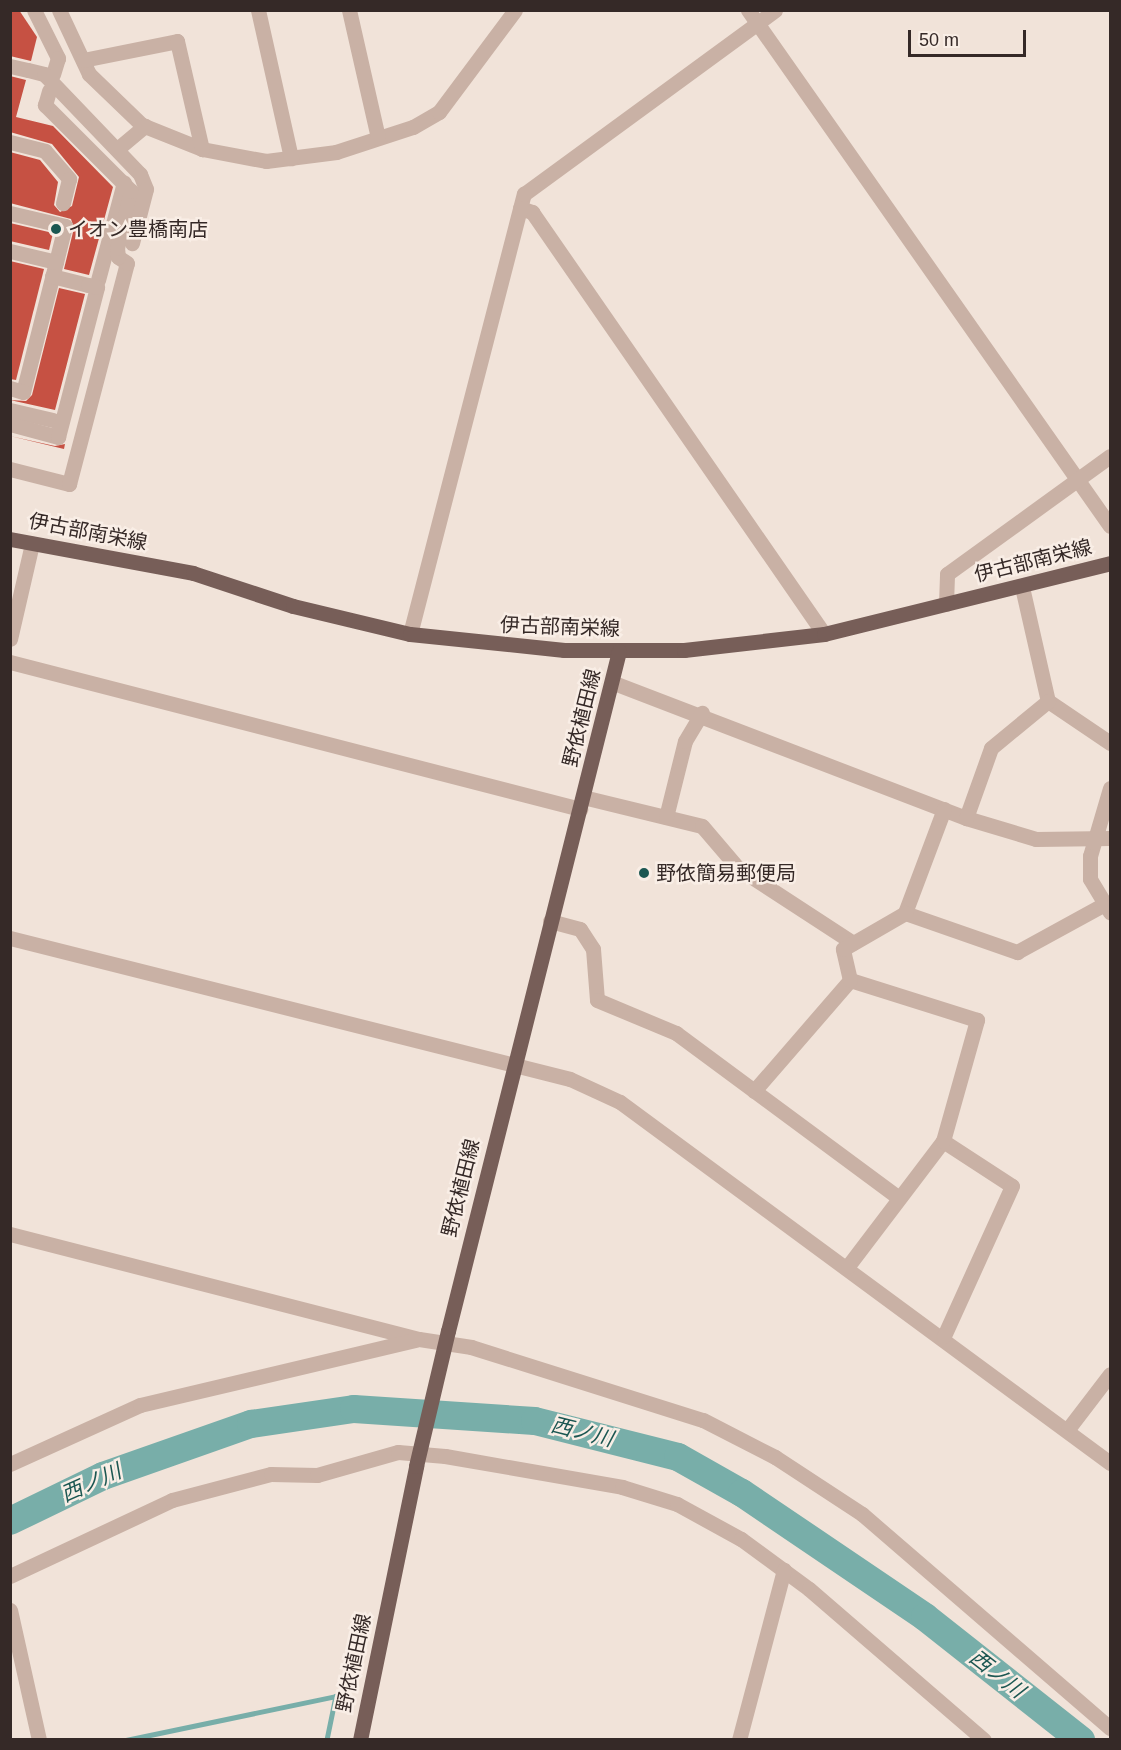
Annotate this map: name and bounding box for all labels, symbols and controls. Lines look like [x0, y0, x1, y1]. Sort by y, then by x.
scale bar [911, 18, 1030, 56]
text: 50 m [919, 30, 959, 50]
place label: イオン豊橋南店 [68, 217, 208, 241]
marker: イオン豊橋南店 [49, 222, 63, 236]
street label: 伊古部南栄線 [27, 509, 149, 555]
street label: 伊古部南栄線 [972, 535, 1094, 587]
street label: 伊古部南栄線 [500, 613, 620, 641]
street label: 野依植田線 [558, 667, 606, 769]
place label: 野依簡易郵便局 [656, 861, 796, 885]
marker: 野依簡易郵便局 [637, 866, 651, 880]
street label: 野依植田線 [437, 1137, 485, 1239]
water label: 西ノ川 [548, 1412, 616, 1452]
water label: 西ノ川 [57, 1459, 125, 1507]
street label: 野依植田線 [332, 1612, 376, 1714]
water label: 西ノ川 [964, 1645, 1030, 1703]

